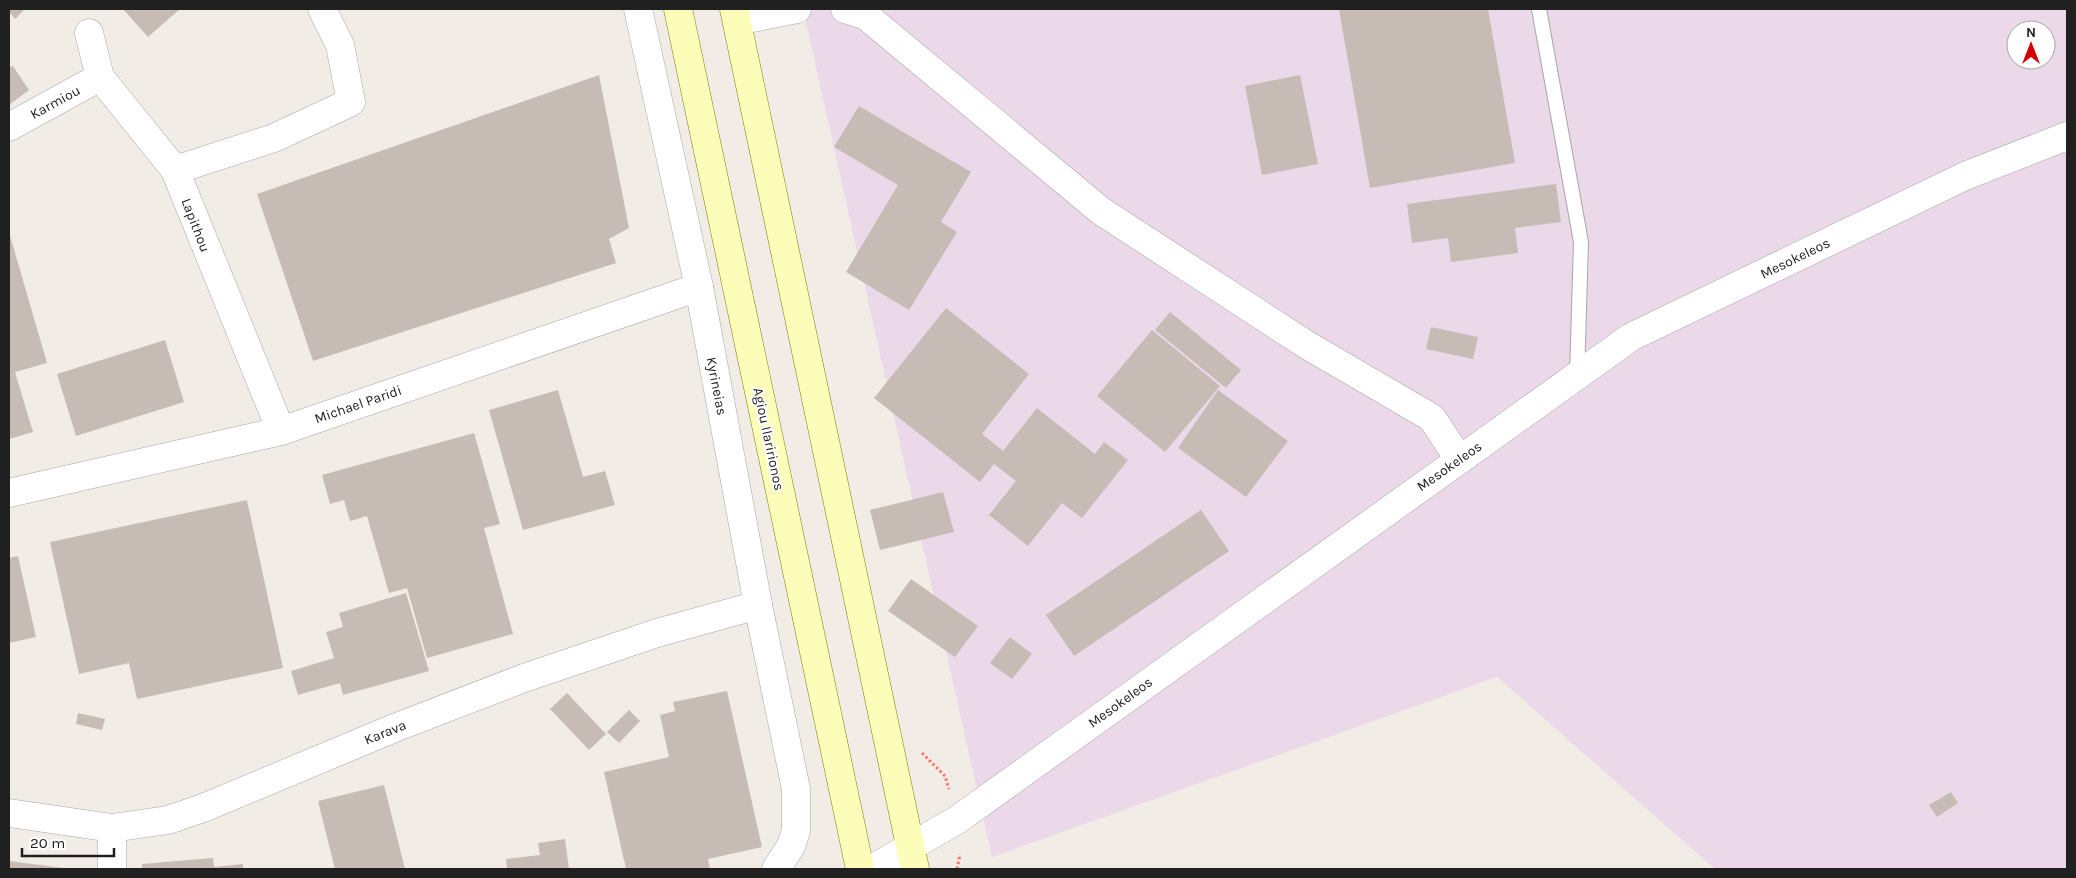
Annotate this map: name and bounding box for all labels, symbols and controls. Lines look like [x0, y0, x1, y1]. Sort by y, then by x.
north arrow [2006, 20, 2056, 70]
text: N [2026, 24, 2036, 41]
street label: Karmiou [27, 82, 83, 123]
street label: Lapithou [177, 196, 214, 255]
street label: Mesokeleos [1758, 234, 1833, 283]
street label: Kyrineias [703, 355, 730, 417]
street label: Michael Paridi [312, 382, 404, 427]
street label: Agiou Ilaririonos [749, 386, 788, 492]
street label: Mesokeleos [1414, 438, 1485, 495]
street label: Mesokeleos [1085, 673, 1156, 731]
street label: Karava [362, 716, 409, 749]
scale bar [22, 826, 115, 858]
text: 20 m [30, 834, 65, 852]

